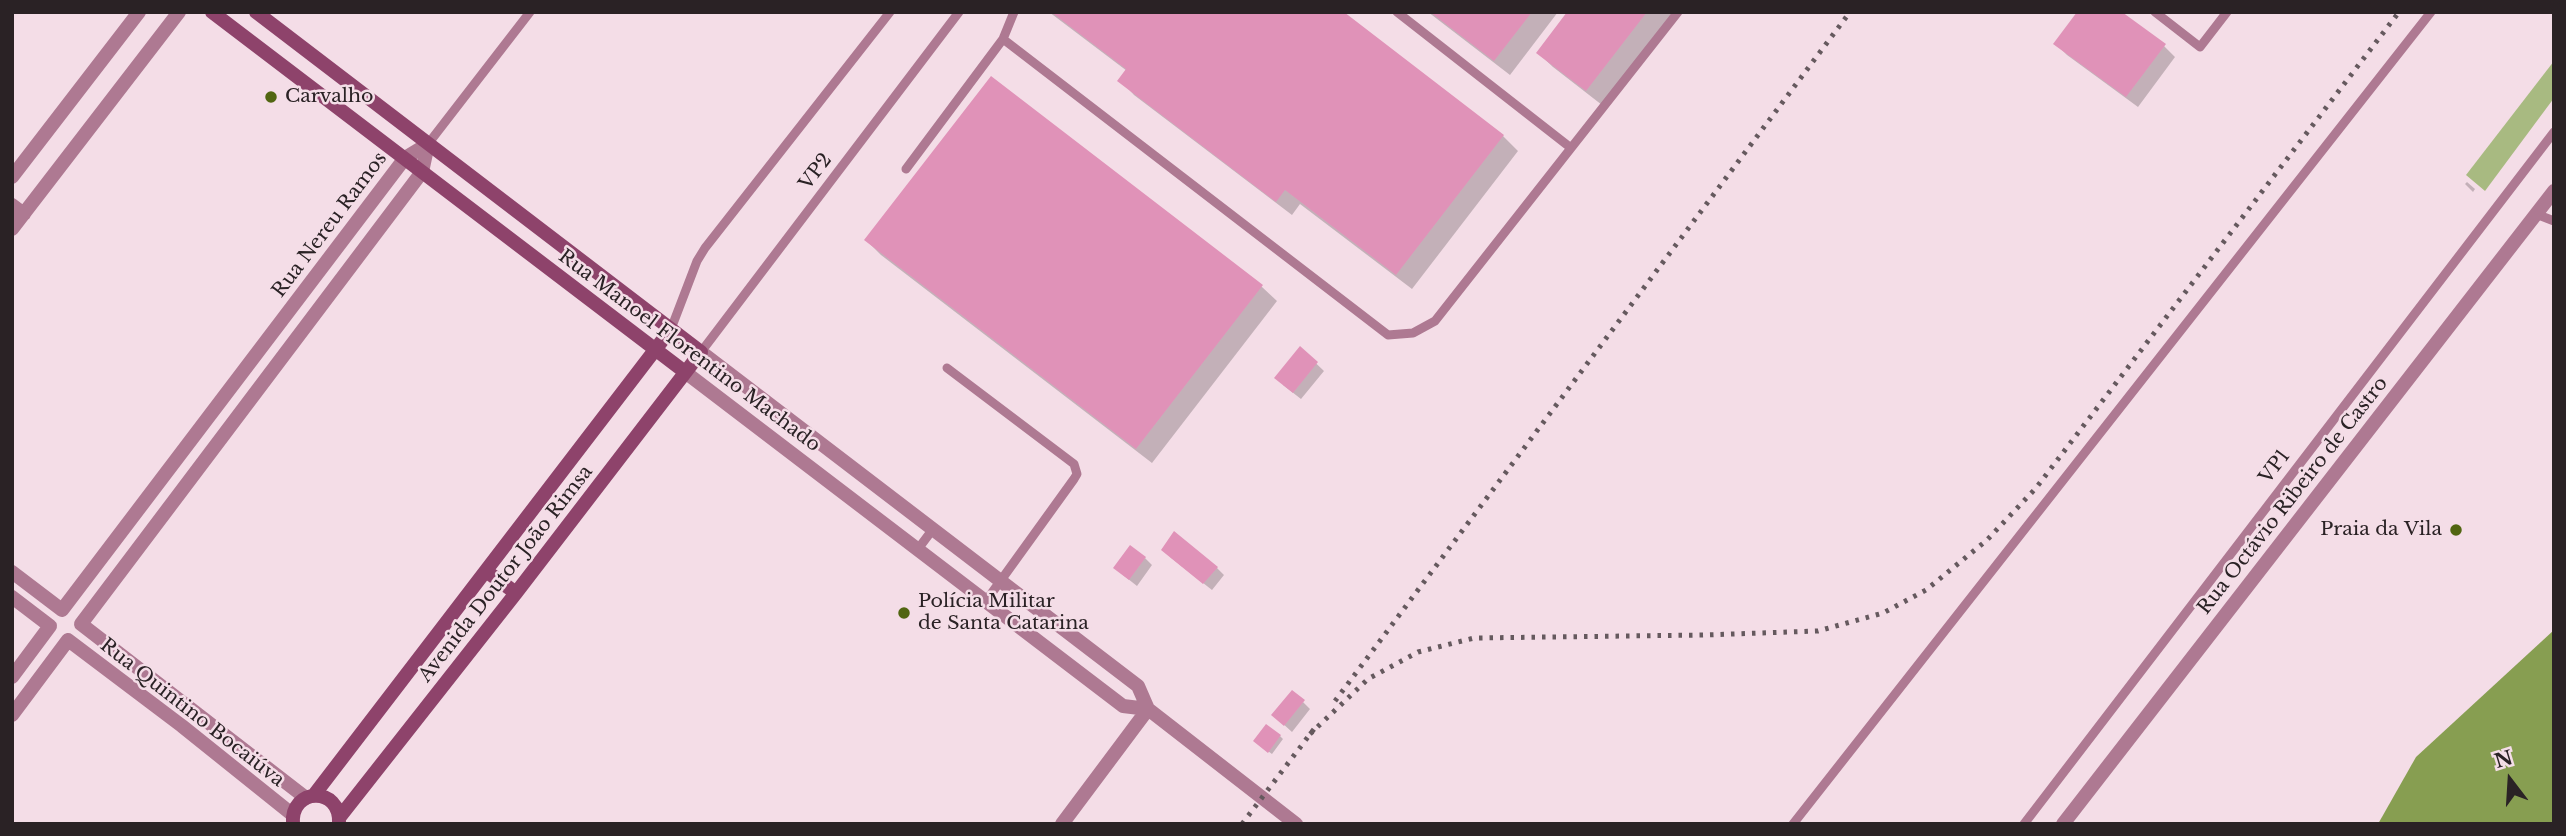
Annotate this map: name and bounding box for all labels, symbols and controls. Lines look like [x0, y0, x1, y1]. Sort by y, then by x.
place label: Carvalho [285, 86, 373, 108]
marker: Carvalho [263, 89, 279, 105]
street label: Rua Nereu Ramos [268, 148, 392, 302]
street label: VP2 [795, 149, 837, 195]
street label: Rua Manoel Florentino Machado [554, 245, 824, 457]
street label: Rua Octávio Ribeiro de Castro [2193, 373, 2393, 619]
street label: VP1 [2255, 446, 2295, 488]
street label: Avenida Doutor João Rimsa [414, 461, 598, 687]
place label: Praia da Vila [2320, 519, 2442, 541]
marker: Praia da Vila [2448, 522, 2464, 538]
place label: Polícia Militar de Santa Catarina [918, 591, 1089, 635]
marker: Polícia Militar de Santa Catarina [896, 605, 912, 621]
street label: Rua Quintino Bocaiúva [95, 634, 289, 792]
north arrow [2475, 745, 2545, 815]
text: N [2492, 746, 2516, 773]

